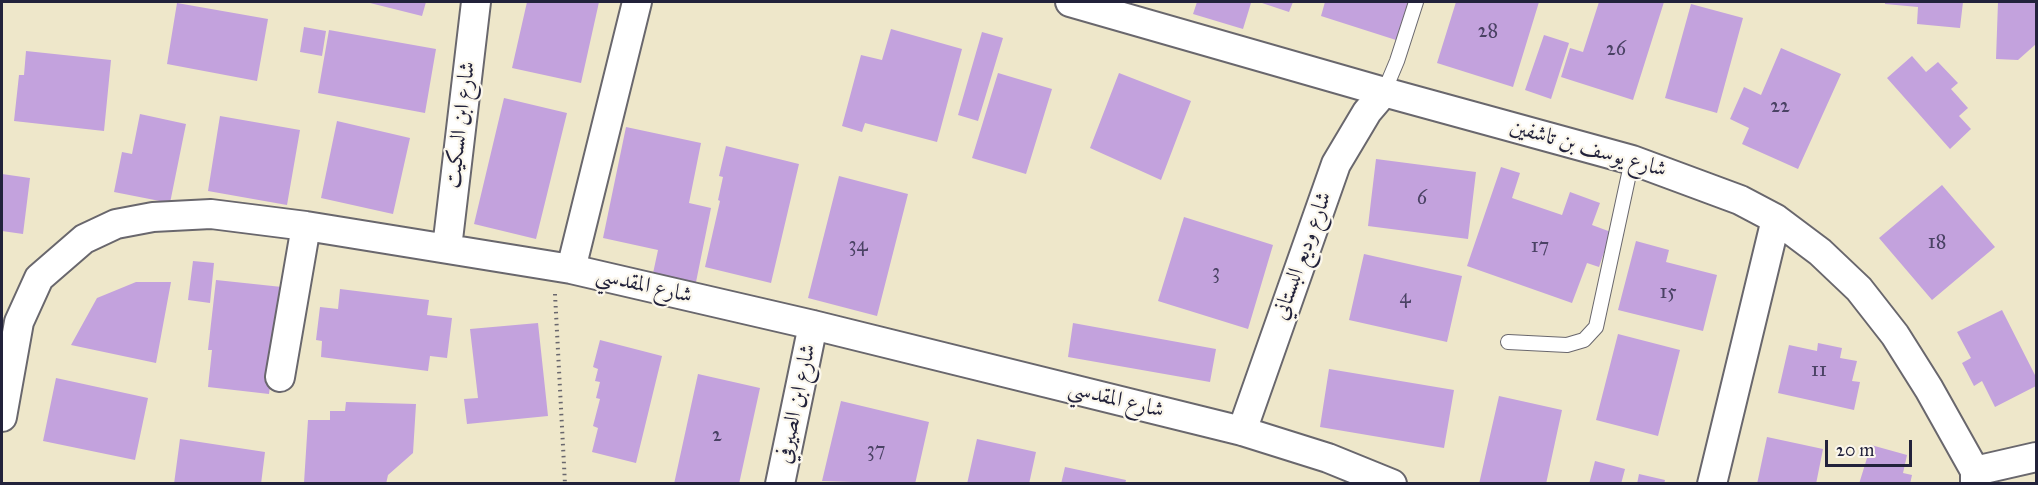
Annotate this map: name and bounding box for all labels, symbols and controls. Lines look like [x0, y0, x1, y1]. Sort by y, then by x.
house number: 28 [1478, 20, 1498, 44]
house number: 26 [1606, 38, 1626, 62]
street label: شارع ابن السكيت [440, 60, 482, 190]
house number: 22 [1770, 95, 1790, 119]
street label: شارع يوسف بن تاشفين [1507, 114, 1669, 184]
house number: 6 [1417, 187, 1427, 211]
street label: شارع وديع البستاني [1268, 188, 1338, 324]
house number: 18 [1928, 231, 1946, 255]
house number: 34 [848, 234, 868, 258]
house number: 17 [1531, 235, 1549, 259]
house number: 3 [1212, 261, 1220, 285]
street label: شارع المقدسي [593, 262, 695, 310]
house number: 15 [1659, 281, 1677, 305]
house number: 4 [1399, 286, 1411, 310]
street label: شارع ابن الصيرفي [771, 342, 823, 466]
house number: 11 [1811, 359, 1827, 383]
street label: شارع المقدسي [1065, 375, 1167, 425]
house number: 2 [712, 424, 722, 448]
scale bar [1828, 428, 1915, 466]
house number: 37 [867, 439, 885, 463]
text: 20 m [1836, 439, 1874, 461]

